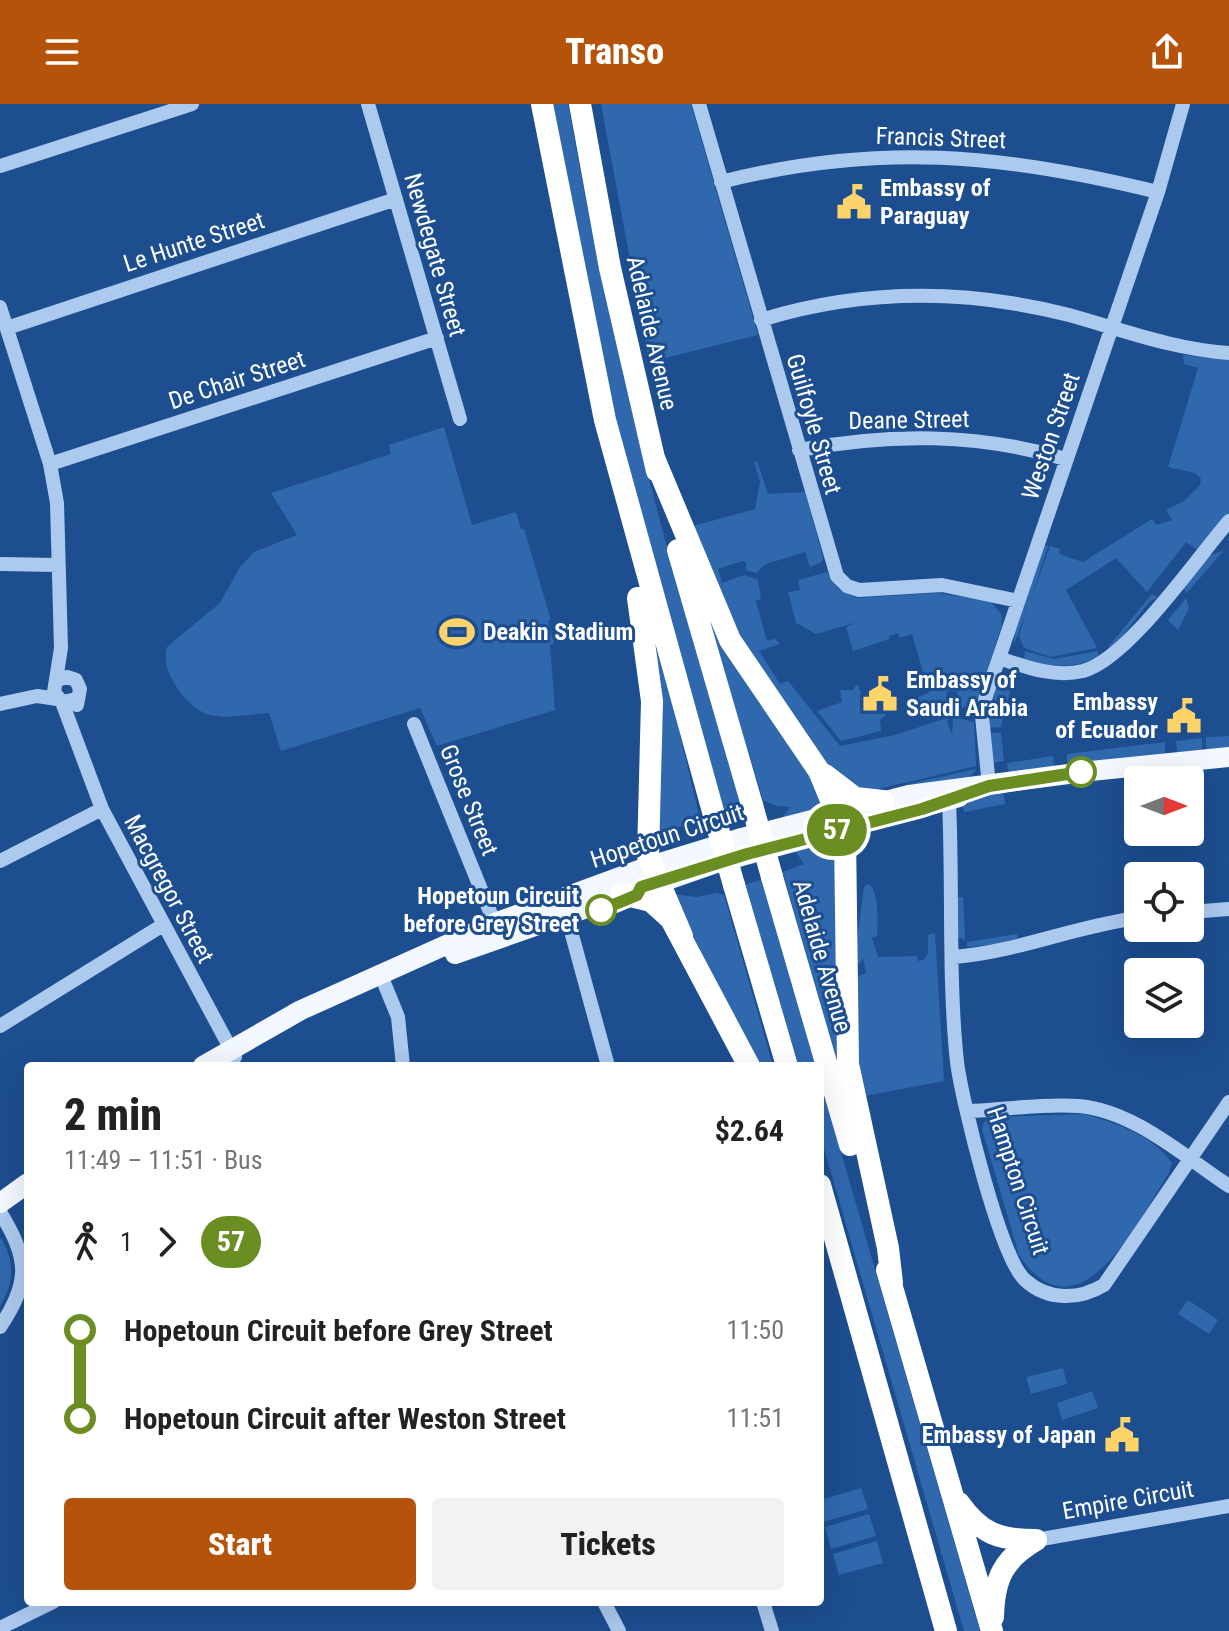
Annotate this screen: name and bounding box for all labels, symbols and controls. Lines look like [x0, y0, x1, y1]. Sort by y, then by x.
icon: menu [40, 30, 84, 74]
icon: share [1145, 30, 1189, 74]
text: Transo [565, 31, 664, 73]
street label: Francis Street [875, 122, 1007, 154]
street label: Newdegate Street [398, 170, 472, 340]
place label: Embassy of Paraguay [880, 174, 991, 230]
public building icon: Embassy of Paraguay [835, 183, 873, 221]
street label: Le Hunte Street [120, 206, 268, 278]
street label: Adelaide Avenue [621, 253, 683, 413]
street label: De Chair Street [165, 345, 309, 415]
street label: Guilfoyle Street [781, 351, 847, 497]
street label: Weston Street [1016, 369, 1086, 503]
street label: Deane Street [848, 405, 970, 435]
sports icon: Deakin Stadium [438, 613, 476, 651]
place label: Deakin Stadium [483, 618, 633, 646]
place label: Embassy of Saudi Arabia [906, 666, 1028, 722]
public building icon: Embassy of Saudi Arabia [861, 675, 899, 713]
place label: Embassy of Ecuador [1055, 688, 1158, 744]
public building icon: Embassy of Ecuador [1165, 697, 1203, 735]
street label: Grose Street [434, 740, 504, 860]
unlabelled marker [1066, 757, 1096, 787]
north arrow [1124, 766, 1204, 846]
map controls [1124, 766, 1204, 1038]
street label: Hopetoun Circuit [587, 798, 747, 874]
line badge: 57 [801, 804, 873, 856]
street label: Macgregor Street [118, 810, 220, 968]
text: 57 [823, 813, 851, 846]
button: locate [1124, 862, 1204, 942]
street label: Adelaide Avenue [787, 877, 857, 1035]
place label: Hopetoun Circuit before Grey Street [403, 882, 579, 938]
marker: Hopetoun Circuit before Grey Street [586, 895, 616, 925]
button: layers [1124, 958, 1204, 1038]
text: 2 min [64, 1089, 162, 1141]
street label: Hampton Circuit [981, 1104, 1055, 1258]
text: $2.64 [715, 1113, 784, 1148]
text: 11:49 – 11:51 · Bus [64, 1145, 263, 1175]
icon: walk [64, 1220, 108, 1264]
icon: forward [145, 1220, 189, 1264]
text: 57 [217, 1225, 245, 1258]
text: 1 [120, 1227, 133, 1257]
text: Hopetoun Circuit before Grey Street [124, 1313, 553, 1348]
text: 11:50 [727, 1315, 784, 1345]
text: Hopetoun Circuit after Weston Street [124, 1401, 566, 1436]
text: 11:51 [727, 1403, 784, 1433]
public building icon: Embassy of Japan [1103, 1416, 1141, 1454]
place label: Embassy of Japan [922, 1421, 1096, 1449]
street label: Empire Circuit [1060, 1475, 1196, 1525]
button: Start [64, 1498, 416, 1590]
button: Tickets [432, 1498, 784, 1590]

